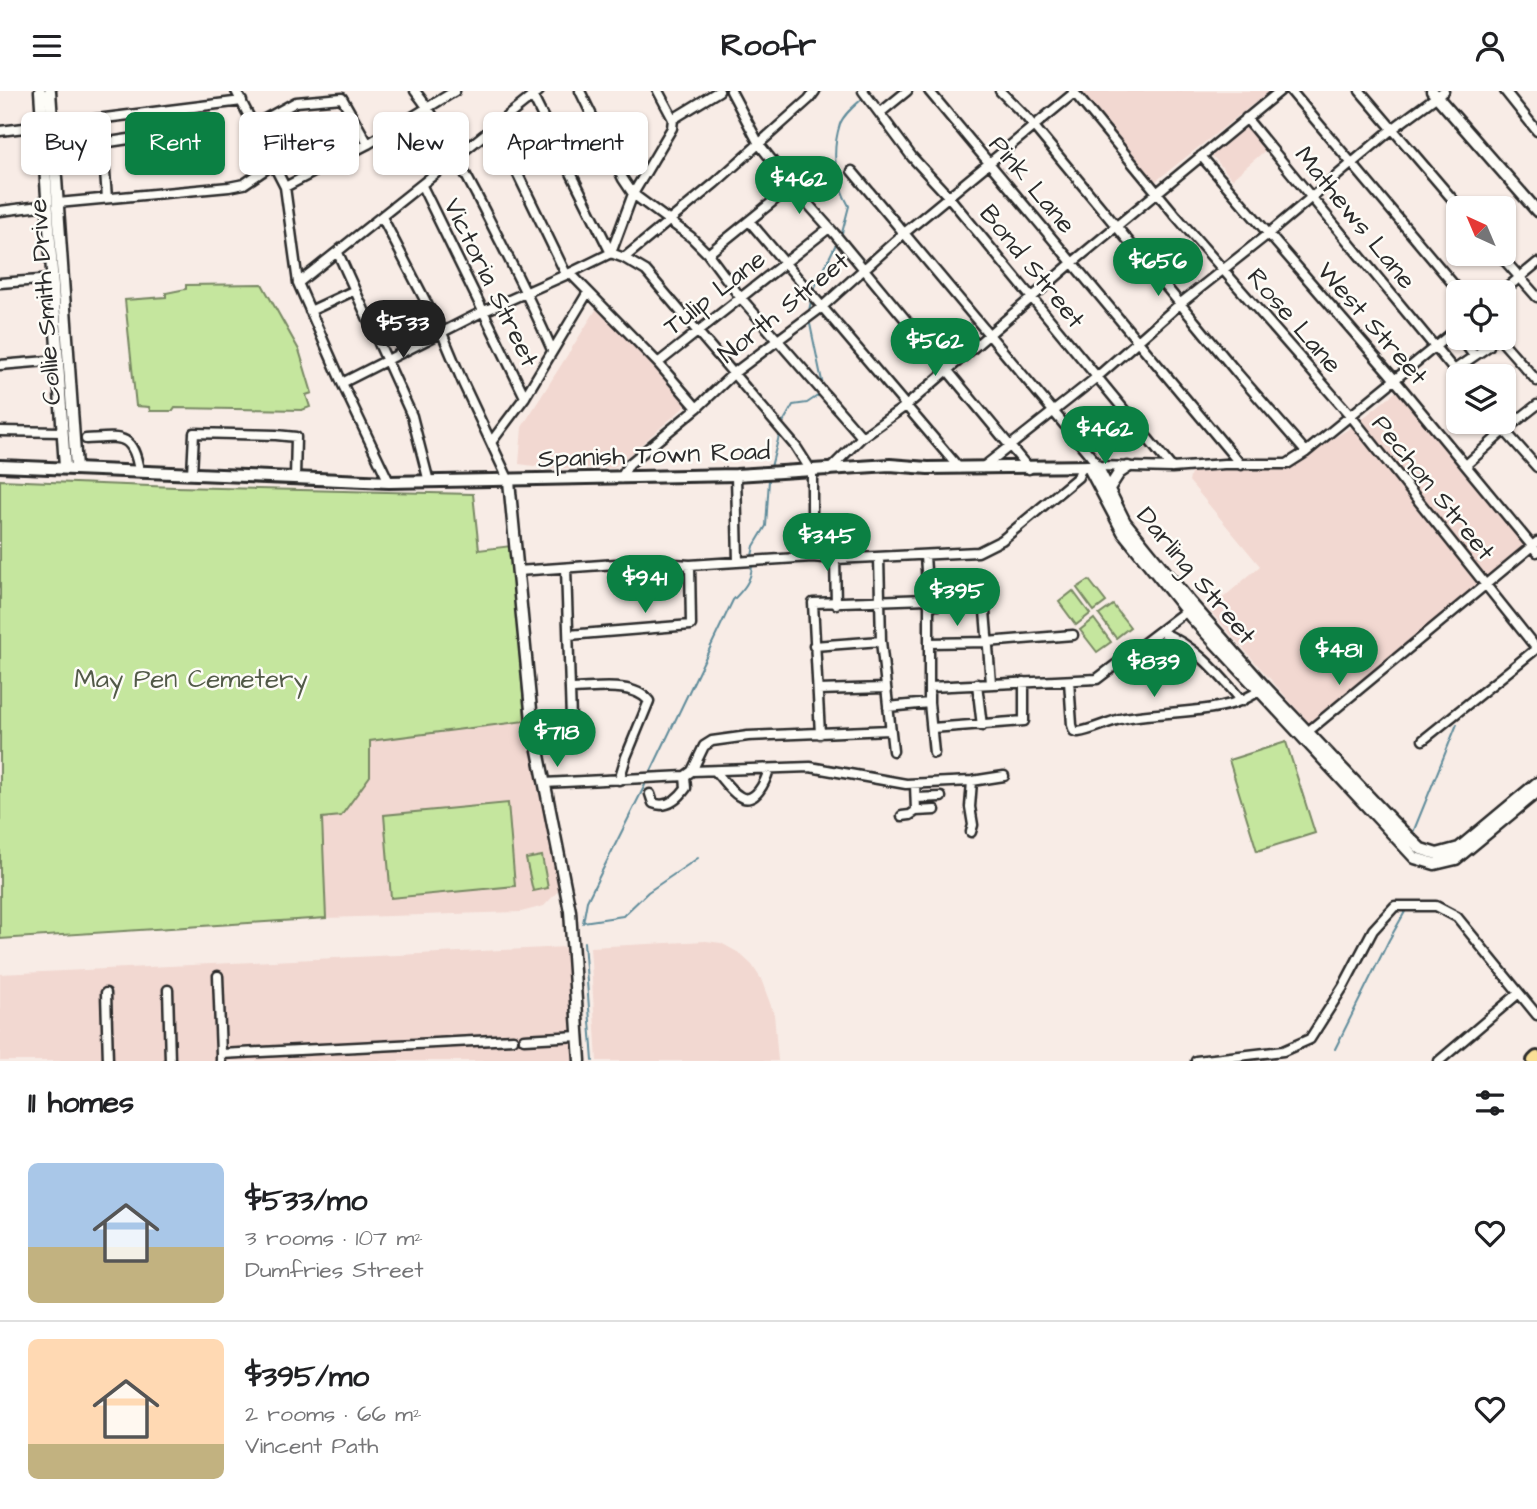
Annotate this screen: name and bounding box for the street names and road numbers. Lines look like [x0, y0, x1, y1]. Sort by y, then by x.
street label: Pink Lane [980, 128, 1084, 241]
street label: Mathews Lane [1286, 138, 1424, 297]
street label: Victoria Street [435, 192, 548, 373]
street label: Collie Smith Drive [20, 197, 70, 406]
street label: Bond Street [971, 197, 1094, 337]
street label: Tulip Lane [656, 241, 773, 344]
street label: North Street [710, 243, 857, 372]
street label: West Street [1309, 254, 1436, 393]
street label: Rose Lane [1238, 260, 1350, 381]
street label: Pechon Street [1363, 407, 1504, 569]
street label: Spanish Town Road [537, 433, 771, 477]
street label: Darling Street [1126, 499, 1265, 654]

